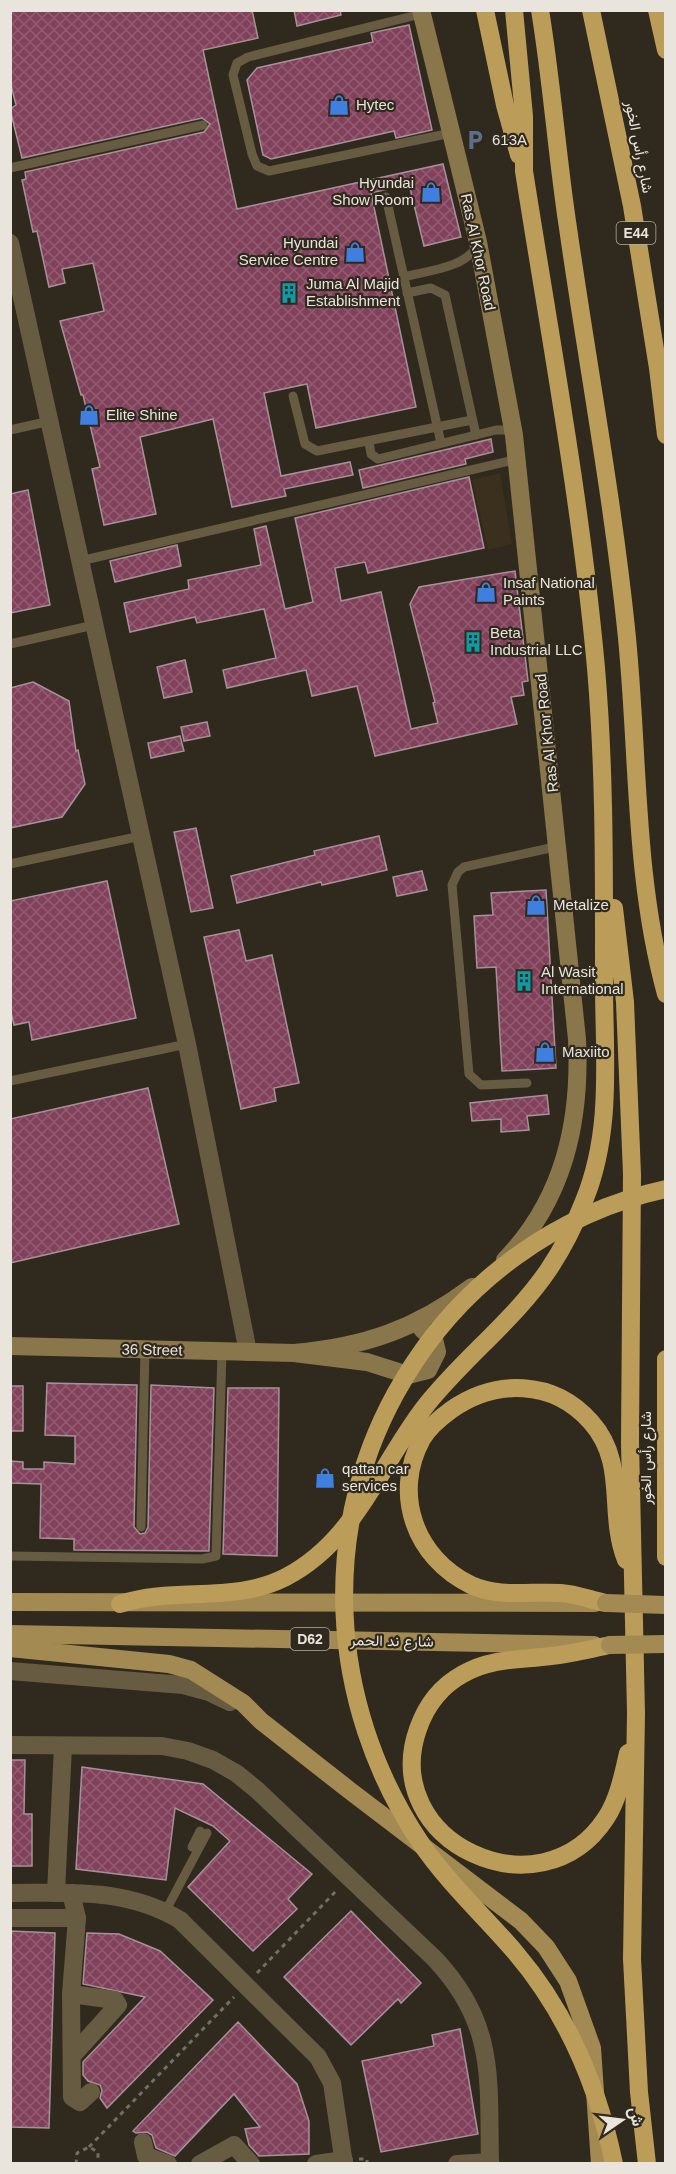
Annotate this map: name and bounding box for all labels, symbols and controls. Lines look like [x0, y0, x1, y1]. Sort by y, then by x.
shop icon: Hytec [327, 93, 351, 117]
place label: Hytec [356, 96, 395, 113]
street label: شارع رأس الخور [619, 98, 657, 195]
parking icon: 613A [463, 128, 487, 152]
place label: 613A [492, 131, 527, 148]
place label: Hyundai Show Room [332, 174, 414, 208]
shop icon: Hyundai Show Room [419, 180, 443, 204]
street label: Ras Al Khor Road [458, 192, 499, 312]
road number: E44 [616, 222, 656, 244]
place label: Hyundai Service Centre [239, 234, 338, 268]
shop icon: Hyundai Service Centre [343, 240, 367, 264]
place label: Juma Al Majid Establishment [306, 275, 401, 309]
building icon: Juma Al Majid Establishment [277, 281, 301, 305]
shop icon: Elite Shine [77, 403, 101, 427]
place label: Elite Shine [106, 406, 178, 423]
place label: Insaf National Paints [503, 574, 595, 608]
shop icon: Insaf National Paints [474, 580, 498, 604]
place label: Beta Industrial LLC [490, 624, 583, 658]
building icon: Beta Industrial LLC [461, 630, 485, 654]
street label: Ras Al Khor Road [532, 673, 561, 793]
shop icon: Metalize [524, 893, 548, 917]
place label: Metalize [553, 896, 609, 913]
place label: Al Wasit International [541, 963, 624, 997]
building icon: Al Wasit International [512, 969, 536, 993]
shop icon: Maxiito [533, 1040, 557, 1064]
place label: Maxiito [562, 1043, 610, 1060]
street label: 36 Street [121, 1340, 183, 1359]
street label: شارع رأس الخور [637, 1411, 657, 1506]
place label: qattan car services [342, 1460, 409, 1494]
shop icon: qattan car services [313, 1466, 337, 1490]
road number: D62 [290, 1628, 330, 1650]
street label: شارع ند الحمر [349, 1631, 434, 1653]
north arrow [592, 2090, 652, 2150]
text: ش [625, 2105, 647, 2128]

